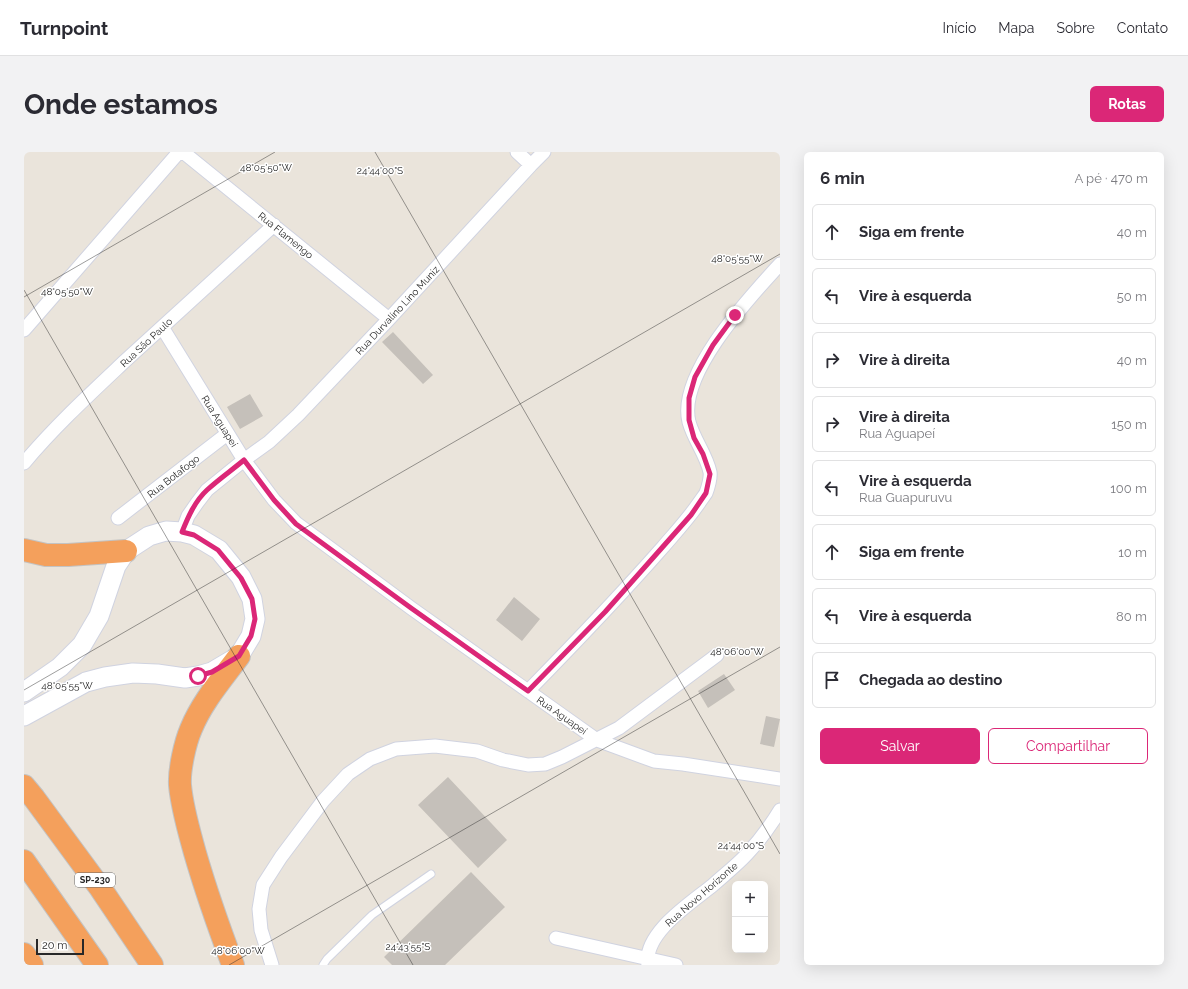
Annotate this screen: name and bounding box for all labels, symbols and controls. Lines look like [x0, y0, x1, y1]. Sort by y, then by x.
text: Turnpoint [20, 17, 108, 39]
text: Início [943, 20, 976, 36]
text: Mapa [998, 20, 1034, 36]
text: Sobre [1056, 20, 1095, 36]
text: Contato [1117, 20, 1168, 36]
button: Rotas [1090, 86, 1164, 122]
text: Onde estamos [24, 88, 218, 121]
text: 48°05'50"W [240, 162, 293, 173]
text: 24°44'00"S [357, 165, 403, 176]
text: 6 min [820, 168, 865, 188]
text: A pé · 470 m [1074, 171, 1148, 186]
street label: Rua Flamengo [256, 210, 315, 261]
icon: ahead [821, 221, 843, 243]
text: Siga em frente [859, 223, 964, 241]
text: 40 m [1117, 225, 1147, 240]
text: 48°05'55"W [711, 253, 763, 264]
street label: Rua Durvalino Lino Muniz [353, 264, 441, 357]
icon: left [821, 285, 843, 307]
text: 48°05'50"W [41, 286, 94, 297]
text: Vire à esquerda [859, 287, 972, 305]
text: 50 m [1117, 289, 1147, 304]
route end [726, 306, 744, 324]
street label: Rua São Paulo [118, 316, 174, 369]
icon: right [821, 349, 843, 371]
text: Vire à direita [859, 351, 950, 369]
text: 40 m [1117, 353, 1147, 368]
street label: Rua Aguapeí [199, 394, 240, 450]
text: Vire à direita [859, 408, 950, 426]
icon: right [821, 413, 843, 435]
text: 150 m [1111, 417, 1147, 432]
text: Rua Aguapeí [859, 426, 935, 441]
street label: Rua Botafogo [145, 453, 202, 500]
text: Vire à esquerda [859, 472, 972, 490]
icon: left [821, 477, 843, 499]
text: 100 m [1110, 481, 1147, 496]
text: Rua Guapuruvu [859, 490, 952, 505]
icon: ahead [821, 541, 843, 563]
text: Siga em frente [859, 543, 964, 561]
text: 10 m [1118, 545, 1147, 560]
icon: left [821, 605, 843, 627]
text: Vire à esquerda [859, 607, 972, 625]
text: 80 m [1116, 609, 1147, 624]
text: 48°06'00"W [710, 646, 764, 657]
route start [189, 667, 207, 685]
icon: arrive [821, 669, 843, 691]
text: Chegada ao destino [859, 671, 1002, 689]
text: 48°05'55"W [41, 680, 93, 691]
street label: Rua Aguapeí [535, 694, 589, 737]
button: Salvar [820, 728, 980, 764]
button: Compartilhar [988, 728, 1148, 764]
text: 24°44'00"S [718, 840, 764, 851]
street label: Rua Novo Horizonte [663, 860, 740, 929]
road number: SP-230 [75, 873, 115, 887]
map controls [732, 881, 768, 953]
button: + [732, 881, 768, 917]
button: − [732, 917, 768, 953]
scale bar [36, 937, 84, 956]
text: 20 m [42, 939, 67, 952]
text: 24°43'55"S [386, 941, 430, 952]
text: 48°06'00"W [211, 945, 265, 956]

